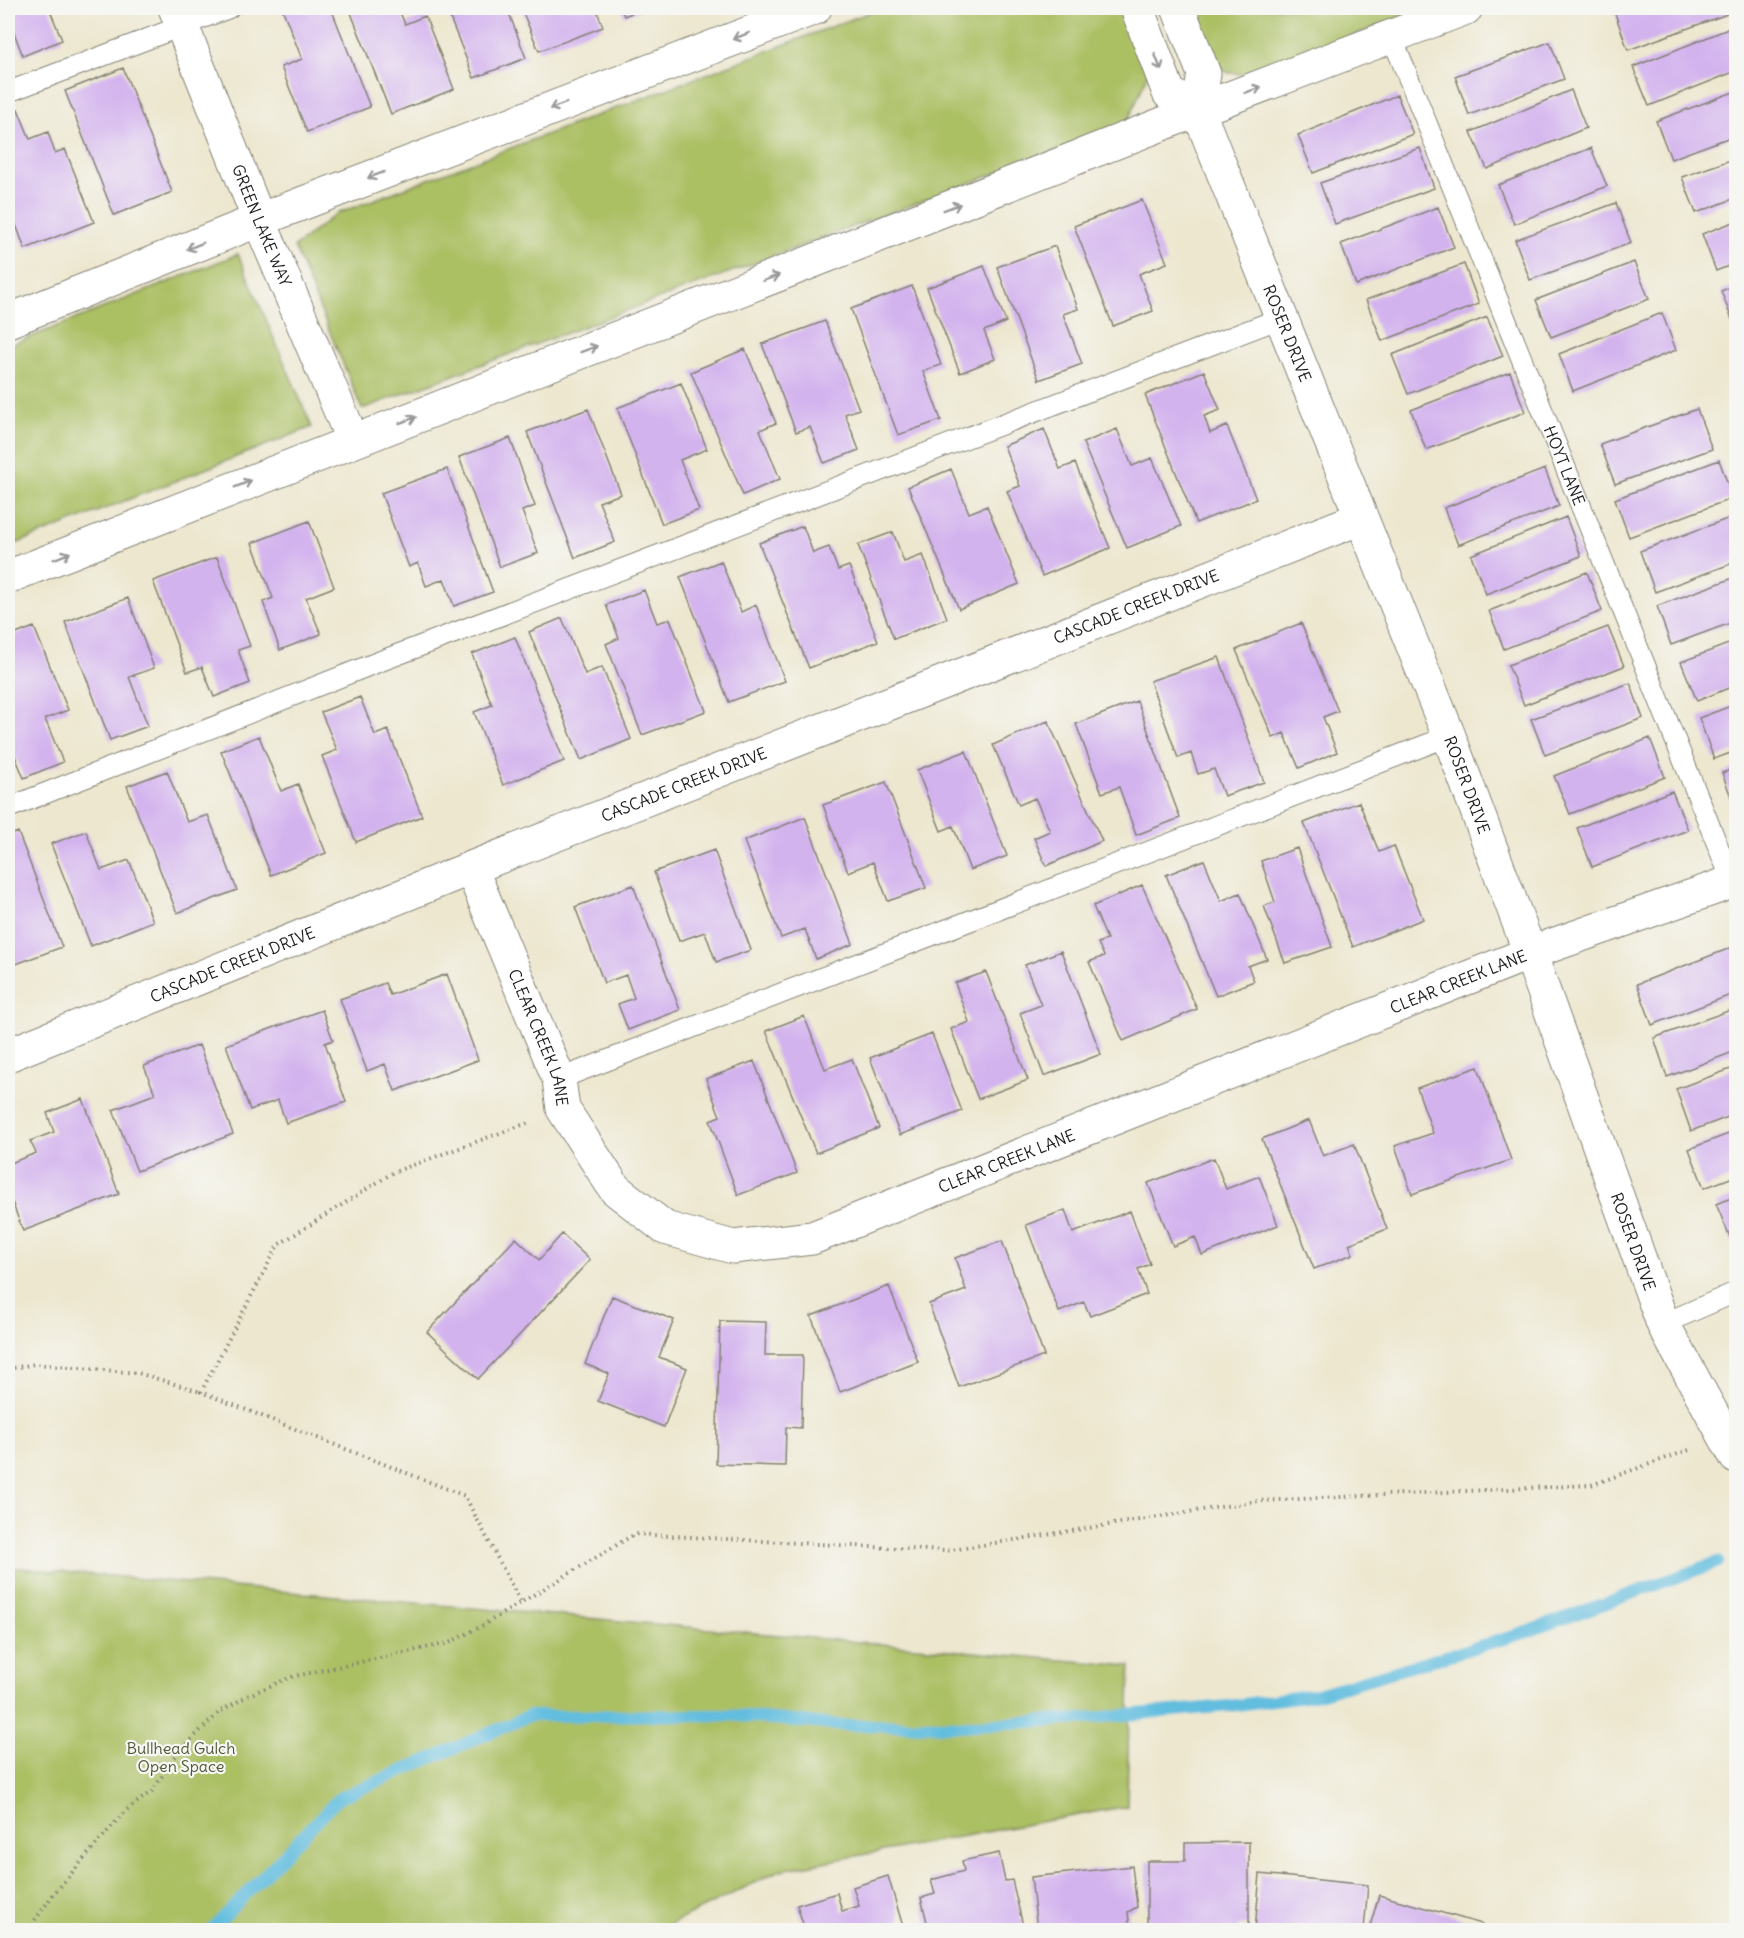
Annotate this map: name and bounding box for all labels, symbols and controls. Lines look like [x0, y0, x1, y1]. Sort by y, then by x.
one-way arrow [732, 31, 750, 42]
one-way arrow [1153, 52, 1164, 71]
one-way arrow [1243, 83, 1262, 94]
one-way arrow [550, 101, 568, 112]
street label: GREEN LAKE WAY [228, 161, 296, 289]
one-way arrow [368, 171, 386, 182]
one-way arrow [943, 200, 961, 211]
one-way arrow [186, 241, 204, 252]
one-way arrow [761, 271, 780, 282]
street label: ROSER DRIVE [1259, 282, 1316, 385]
one-way arrow [579, 342, 598, 353]
one-way arrow [398, 413, 416, 424]
street label: HOYT LANE [1540, 423, 1590, 508]
one-way arrow [234, 478, 252, 489]
one-way arrow [52, 550, 71, 561]
street label: CASCADE CREEK DRIVE [1050, 565, 1222, 648]
street label: ROSER DRIVE [1440, 733, 1495, 836]
street label: CASCADE CREEK DRIVE [598, 743, 769, 826]
street label: CASCADE CREEK DRIVE [147, 922, 318, 1007]
street label: CLEAR CREEK LANE [1387, 945, 1529, 1018]
street label: CLEAR CREEK LANE [504, 966, 573, 1107]
street label: CLEAR CREEK LANE [935, 1125, 1078, 1197]
street label: ROSER DRIVE [1607, 1190, 1660, 1293]
park label: Bullhead Gulch Open Space [127, 1738, 236, 1776]

